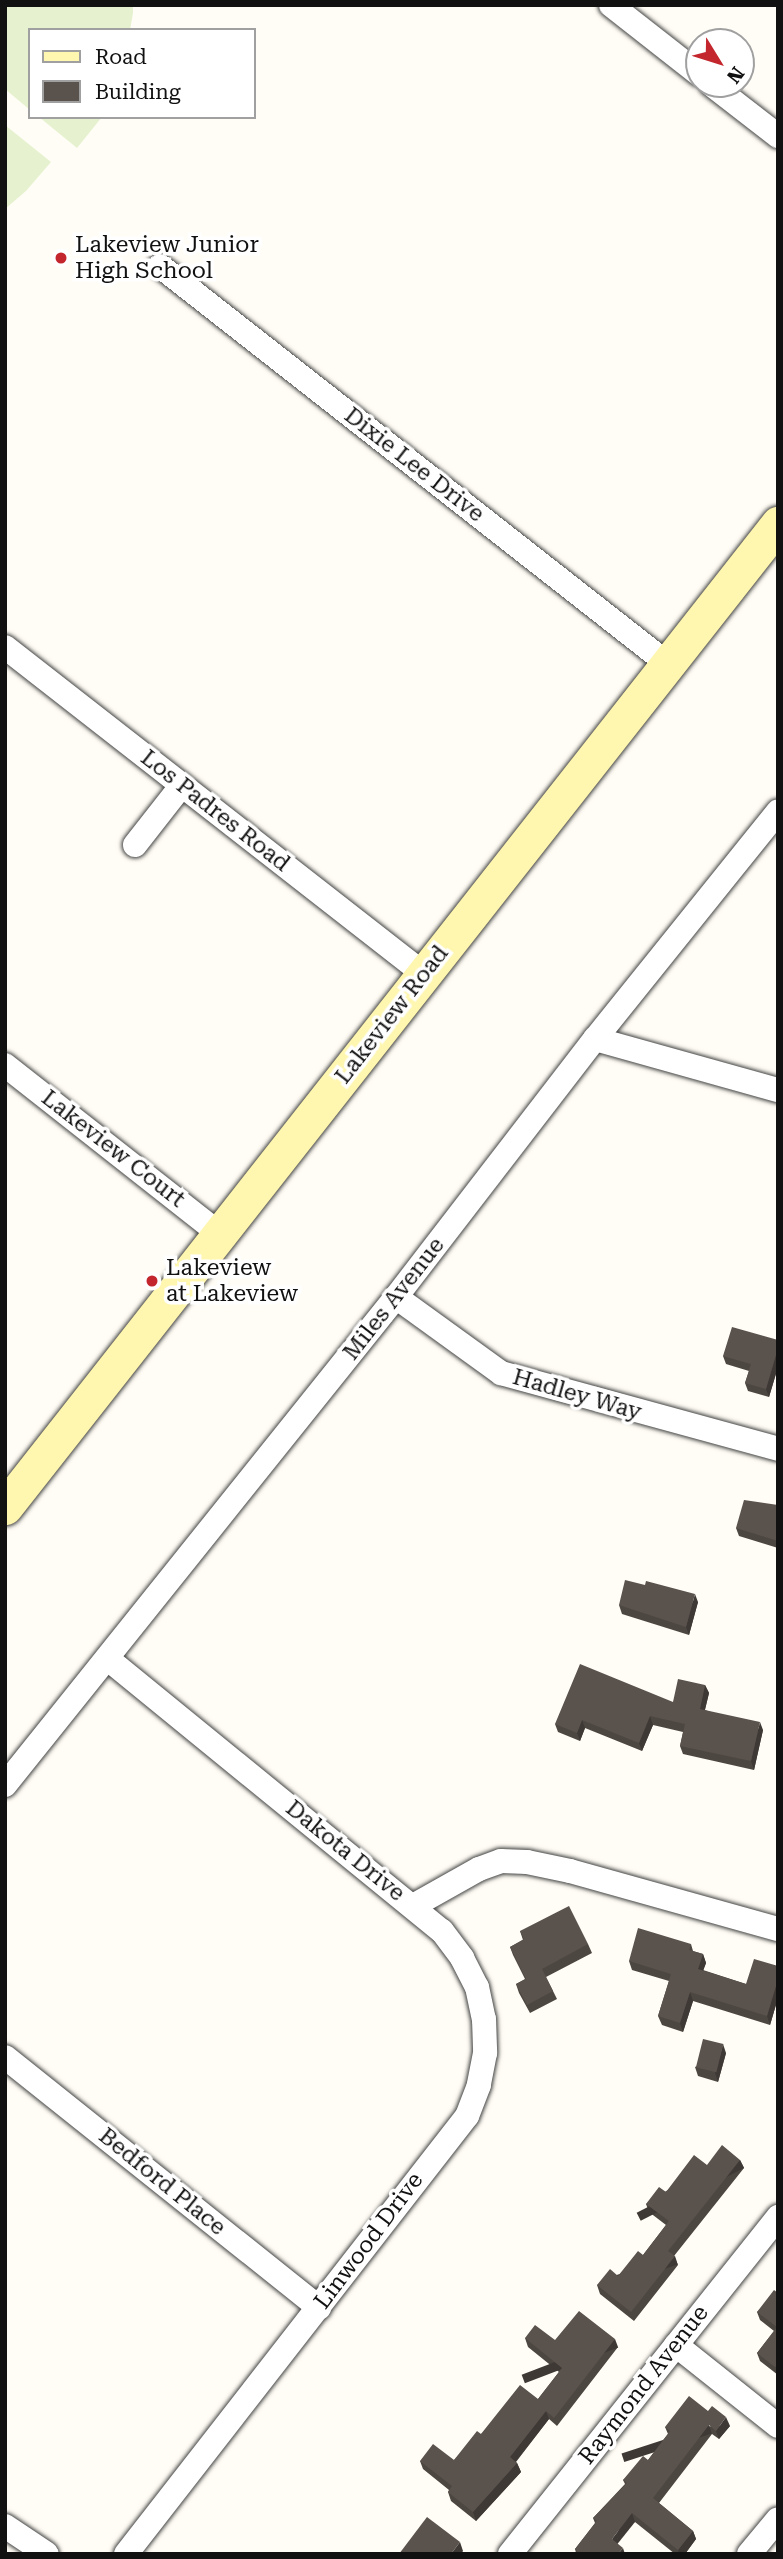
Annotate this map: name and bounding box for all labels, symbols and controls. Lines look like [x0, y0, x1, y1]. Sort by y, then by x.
legend [28, 28, 256, 119]
north arrow [685, 28, 755, 98]
text: Road [95, 45, 147, 69]
text: N [722, 62, 749, 88]
text: Building [95, 80, 181, 104]
place label: Lakeview Junior High School [75, 231, 259, 285]
marker: Lakeview Junior High School [53, 250, 69, 266]
street label: Dixie Lee Drive [339, 402, 489, 528]
street label: Los Padres Road [135, 744, 295, 878]
street label: Lakeview Road [330, 940, 454, 1090]
street label: Lakeview Court [36, 1084, 190, 1214]
street label: Miles Avenue [338, 1232, 450, 1366]
place label: Lakeview at Lakeview [166, 1254, 298, 1308]
marker: Lakeview at Lakeview [144, 1273, 160, 1289]
street label: Hadley Way [509, 1363, 645, 1427]
street label: Dakota Drive [280, 1795, 410, 1907]
street label: Bedford Place [93, 2122, 231, 2242]
street label: Linwood Drive [309, 2167, 429, 2315]
street label: Raymond Avenue [573, 2300, 715, 2470]

